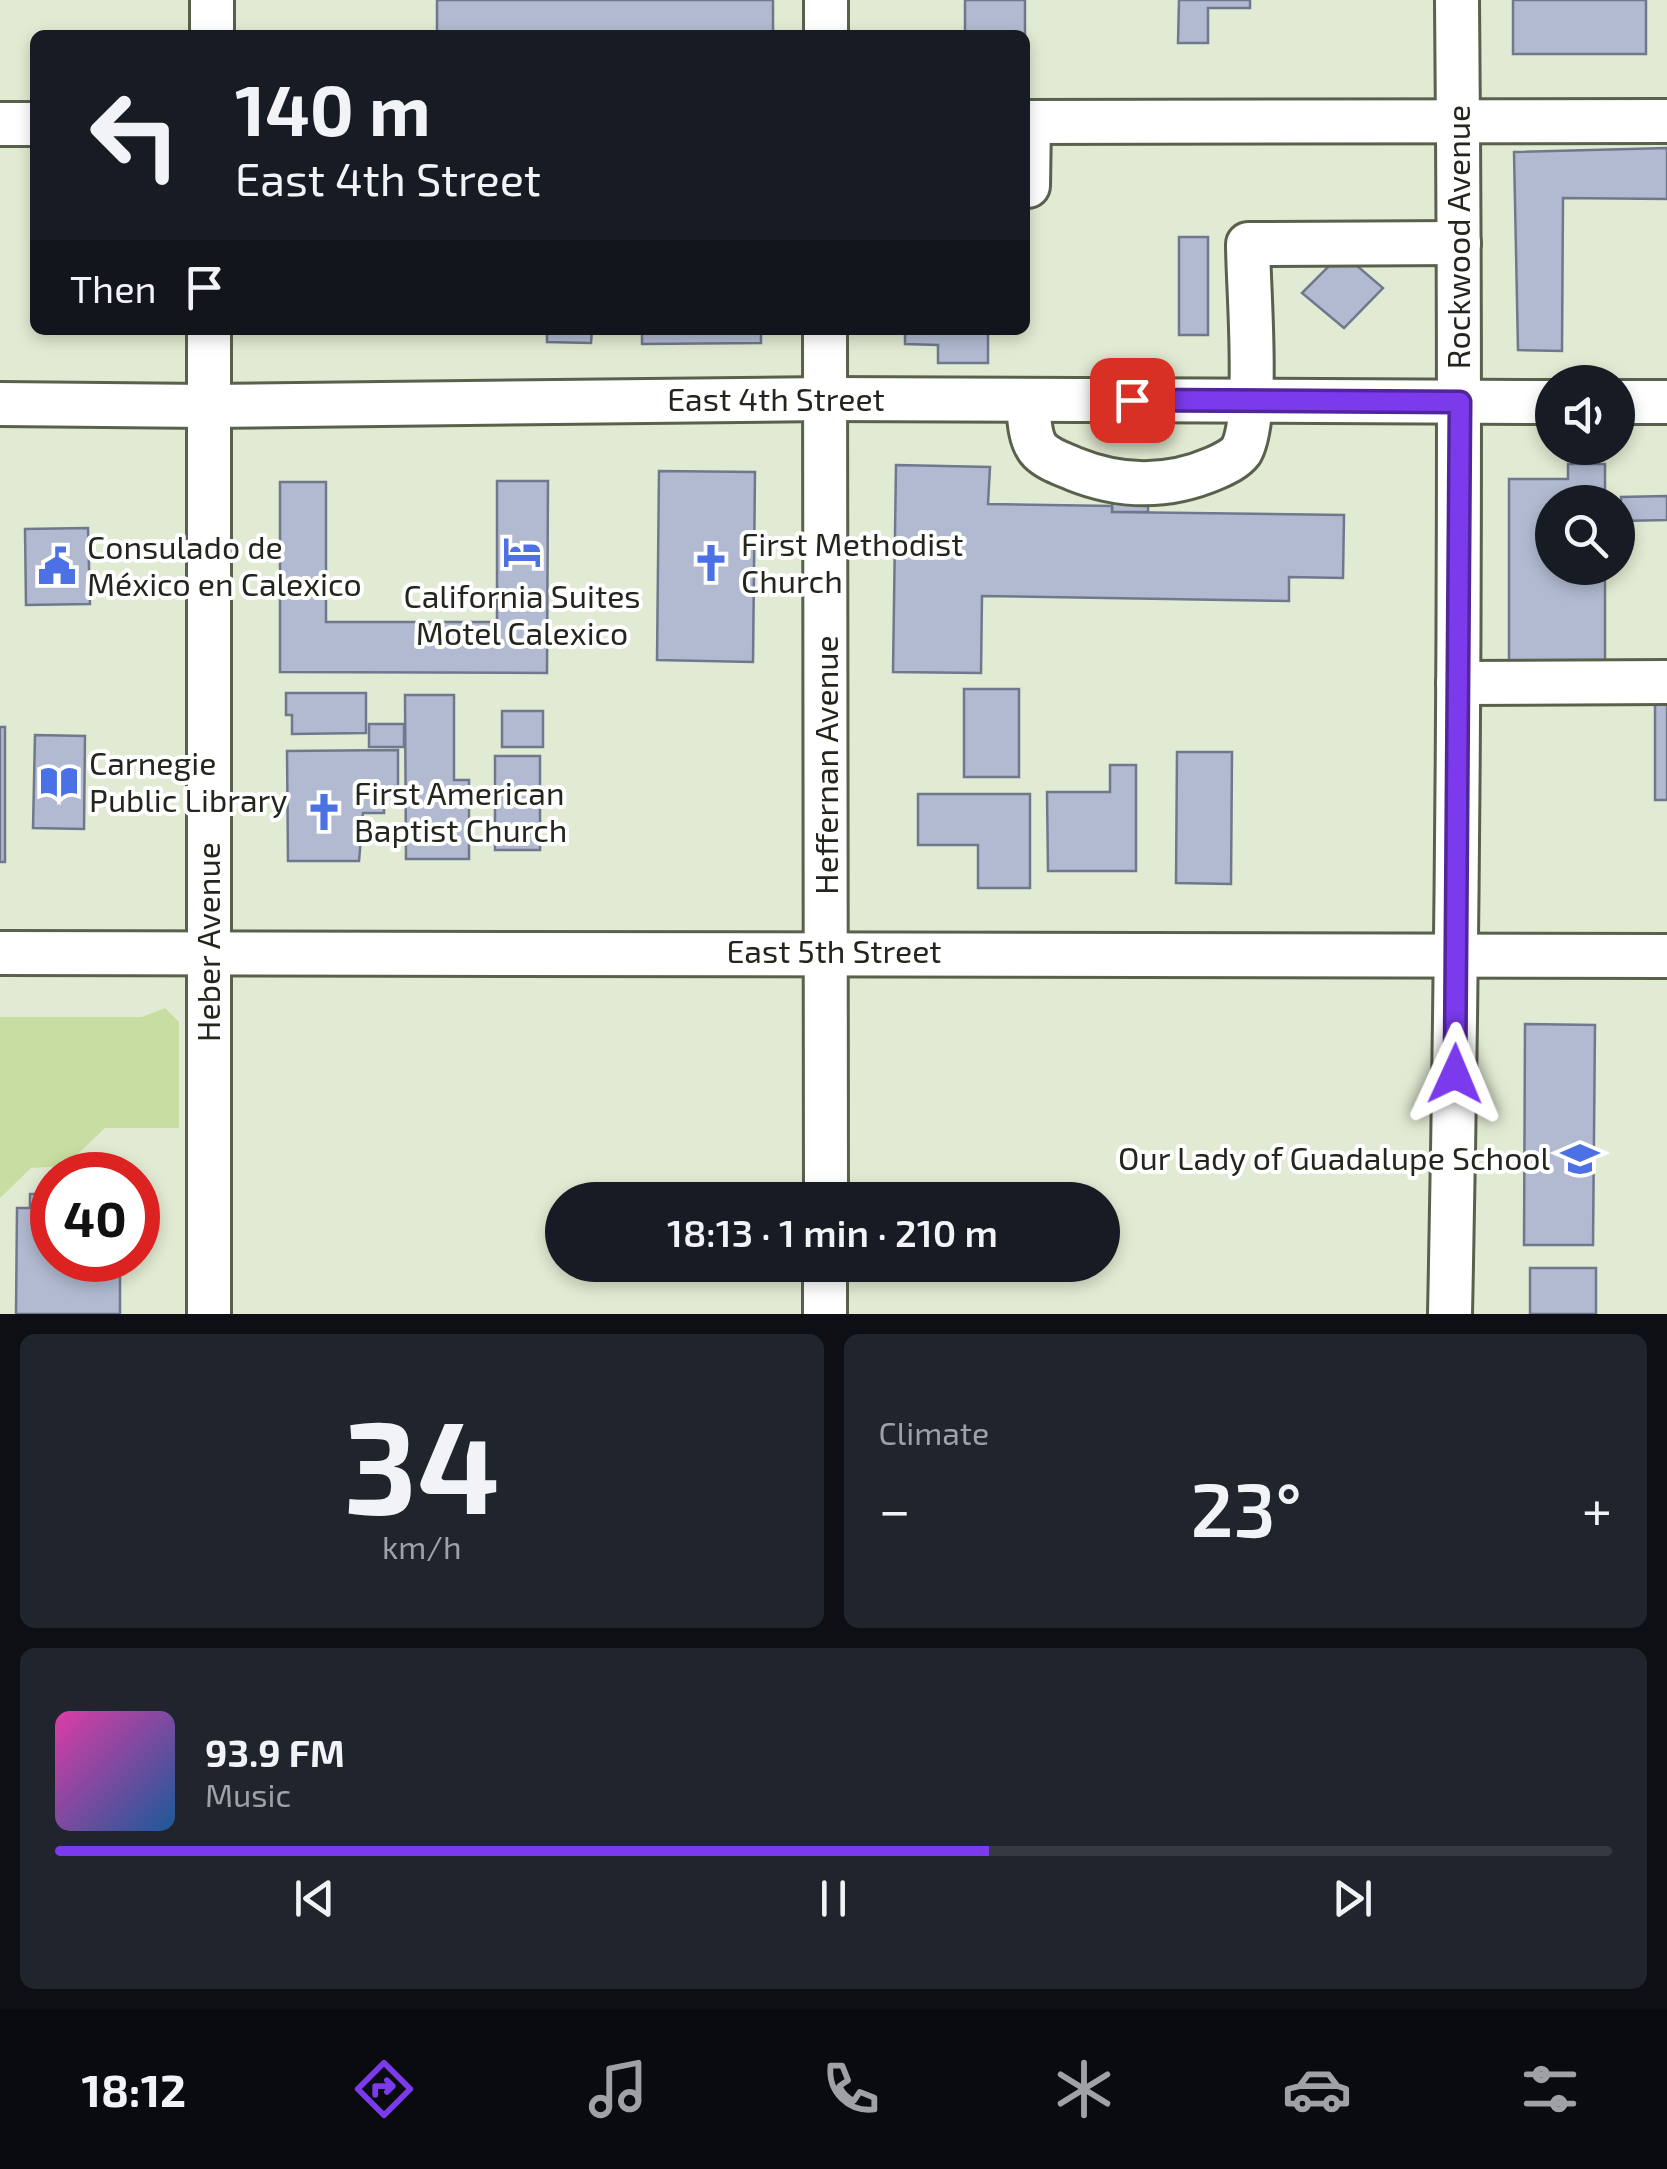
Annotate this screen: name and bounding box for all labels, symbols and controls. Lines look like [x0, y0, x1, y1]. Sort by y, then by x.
text: 140 m [235, 66, 431, 150]
icon: left [70, 70, 200, 200]
street label: Rockwood Avenue [1438, 105, 1476, 369]
text: East 4th Street [235, 151, 541, 205]
icon: arrive [177, 260, 232, 315]
text: Then [70, 265, 157, 311]
pin [1090, 358, 1175, 443]
map controls [1535, 365, 1635, 585]
button: sound [1535, 365, 1635, 465]
icon: arrive [1105, 373, 1160, 428]
street label: East 4th Street [667, 379, 885, 417]
button: search [1535, 485, 1635, 585]
place label: First Methodist Church [741, 524, 964, 599]
place label: Consulado de México en Calexico [87, 527, 362, 602]
hotel icon: California Suites Motel Calexico [501, 531, 543, 573]
church icon: First Methodist Church [690, 542, 732, 584]
public building icon: Consulado de México en Calexico [36, 545, 78, 587]
place label: California Suites Motel Calexico [403, 576, 641, 651]
street label: Heffernan Avenue [806, 635, 844, 895]
place label: Carnegie Public Library [89, 743, 287, 818]
library icon: Carnegie Public Library [38, 761, 80, 803]
place label: First American Baptist Church [354, 773, 567, 848]
church icon: First American Baptist Church [303, 791, 345, 833]
street label: Heber Avenue [188, 842, 226, 1042]
street label: East 5th Street [726, 931, 942, 969]
position arrow [1403, 1022, 1507, 1126]
place label: Our Lady of Guadalupe School [1118, 1138, 1550, 1176]
school or university icon: Our Lady of Guadalupe School [1559, 1138, 1601, 1180]
speed limit sign: 40 [30, 1152, 160, 1282]
text: 18:13 · 1 min · 210 m [667, 1209, 998, 1255]
text: 34 [343, 1384, 500, 1540]
text: Climate [879, 1413, 989, 1451]
text: 23° [1190, 1462, 1302, 1552]
text: − [879, 1475, 911, 1541]
text: + [1582, 1475, 1612, 1541]
text: km/h [382, 1527, 461, 1565]
text: 93.9 FM [205, 1729, 345, 1775]
text: Music [205, 1775, 291, 1813]
icon: previous [287, 1871, 342, 1926]
icon: pause [806, 1871, 861, 1926]
icon: next [1325, 1871, 1380, 1926]
icon: directions [349, 2054, 419, 2124]
icon: music [583, 2054, 653, 2124]
icon: phone [816, 2054, 886, 2124]
icon: climate [1049, 2054, 1119, 2124]
icon: car [1282, 2054, 1352, 2124]
icon: filters [1515, 2054, 1585, 2124]
text: 18:12 [82, 2062, 186, 2116]

